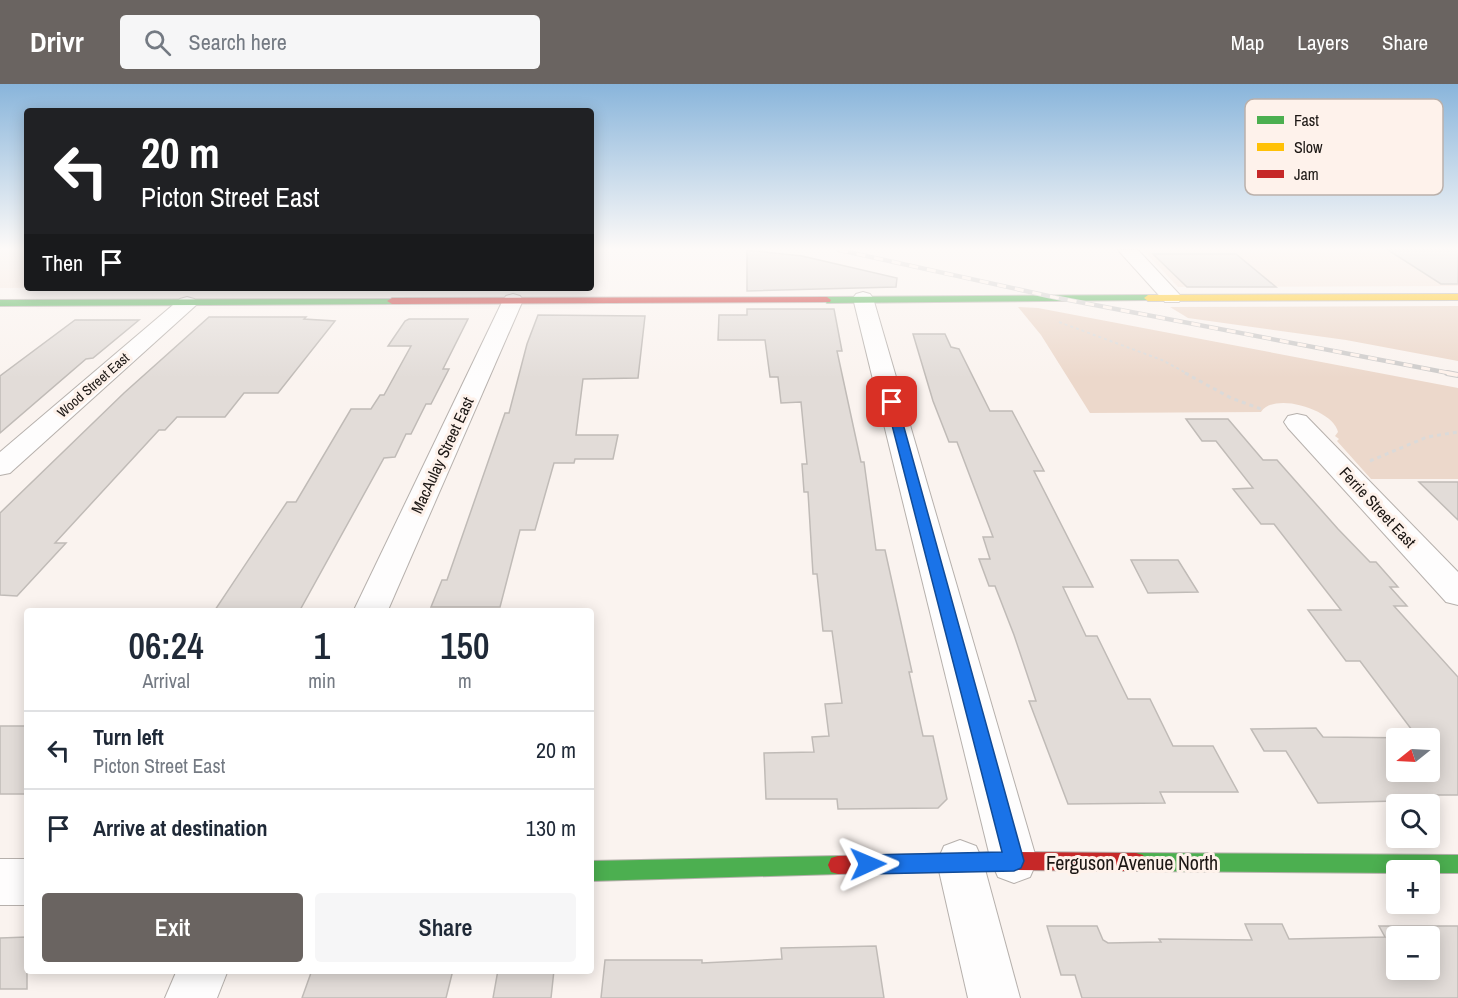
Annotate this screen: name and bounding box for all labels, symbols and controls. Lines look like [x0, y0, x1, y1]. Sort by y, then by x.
search box [120, 15, 540, 69]
text: Drivr [30, 23, 84, 61]
icon: search [141, 26, 174, 59]
text: Search here [189, 27, 287, 57]
text: Map [1231, 28, 1264, 57]
text: Layers [1297, 28, 1349, 57]
text: Share [1382, 28, 1428, 57]
legend [1245, 99, 1443, 195]
text: Fast [1294, 109, 1319, 131]
text: 20 m [141, 125, 220, 181]
icon: left [42, 132, 120, 210]
text: Slow [1294, 136, 1323, 158]
text: Jam [1294, 163, 1319, 185]
text: Picton Street East [141, 179, 319, 215]
icon: arrive [95, 246, 128, 279]
text: Then [42, 248, 83, 278]
street label: Wood Street East [53, 349, 133, 421]
pin [866, 376, 917, 427]
icon: arrive [875, 385, 908, 418]
street label: MacAulay Street East [405, 393, 479, 517]
street label: Ferrie Street East [1335, 462, 1421, 552]
text: 06:24 [129, 622, 204, 670]
text: 1 [314, 622, 330, 670]
text: 150 [440, 622, 489, 670]
text: Arrival [142, 667, 190, 694]
text: min [308, 667, 336, 694]
text: m [458, 667, 472, 694]
text: Turn left [93, 722, 164, 752]
north arrow [1386, 728, 1440, 782]
map controls [1386, 728, 1440, 980]
icon: left [42, 734, 75, 767]
text: 20 m [536, 735, 576, 765]
text: Picton Street East [93, 752, 225, 779]
button: search [1386, 794, 1440, 848]
icon: arrive [42, 812, 75, 845]
text: Arrive at destination [93, 813, 267, 843]
text: 130 m [526, 813, 576, 843]
position arrow [836, 832, 900, 896]
street label: Ferguson Avenue North [1046, 849, 1218, 876]
button: + [1386, 860, 1440, 914]
button: Exit [42, 893, 303, 962]
button: Share [315, 893, 576, 962]
button: − [1386, 926, 1440, 980]

